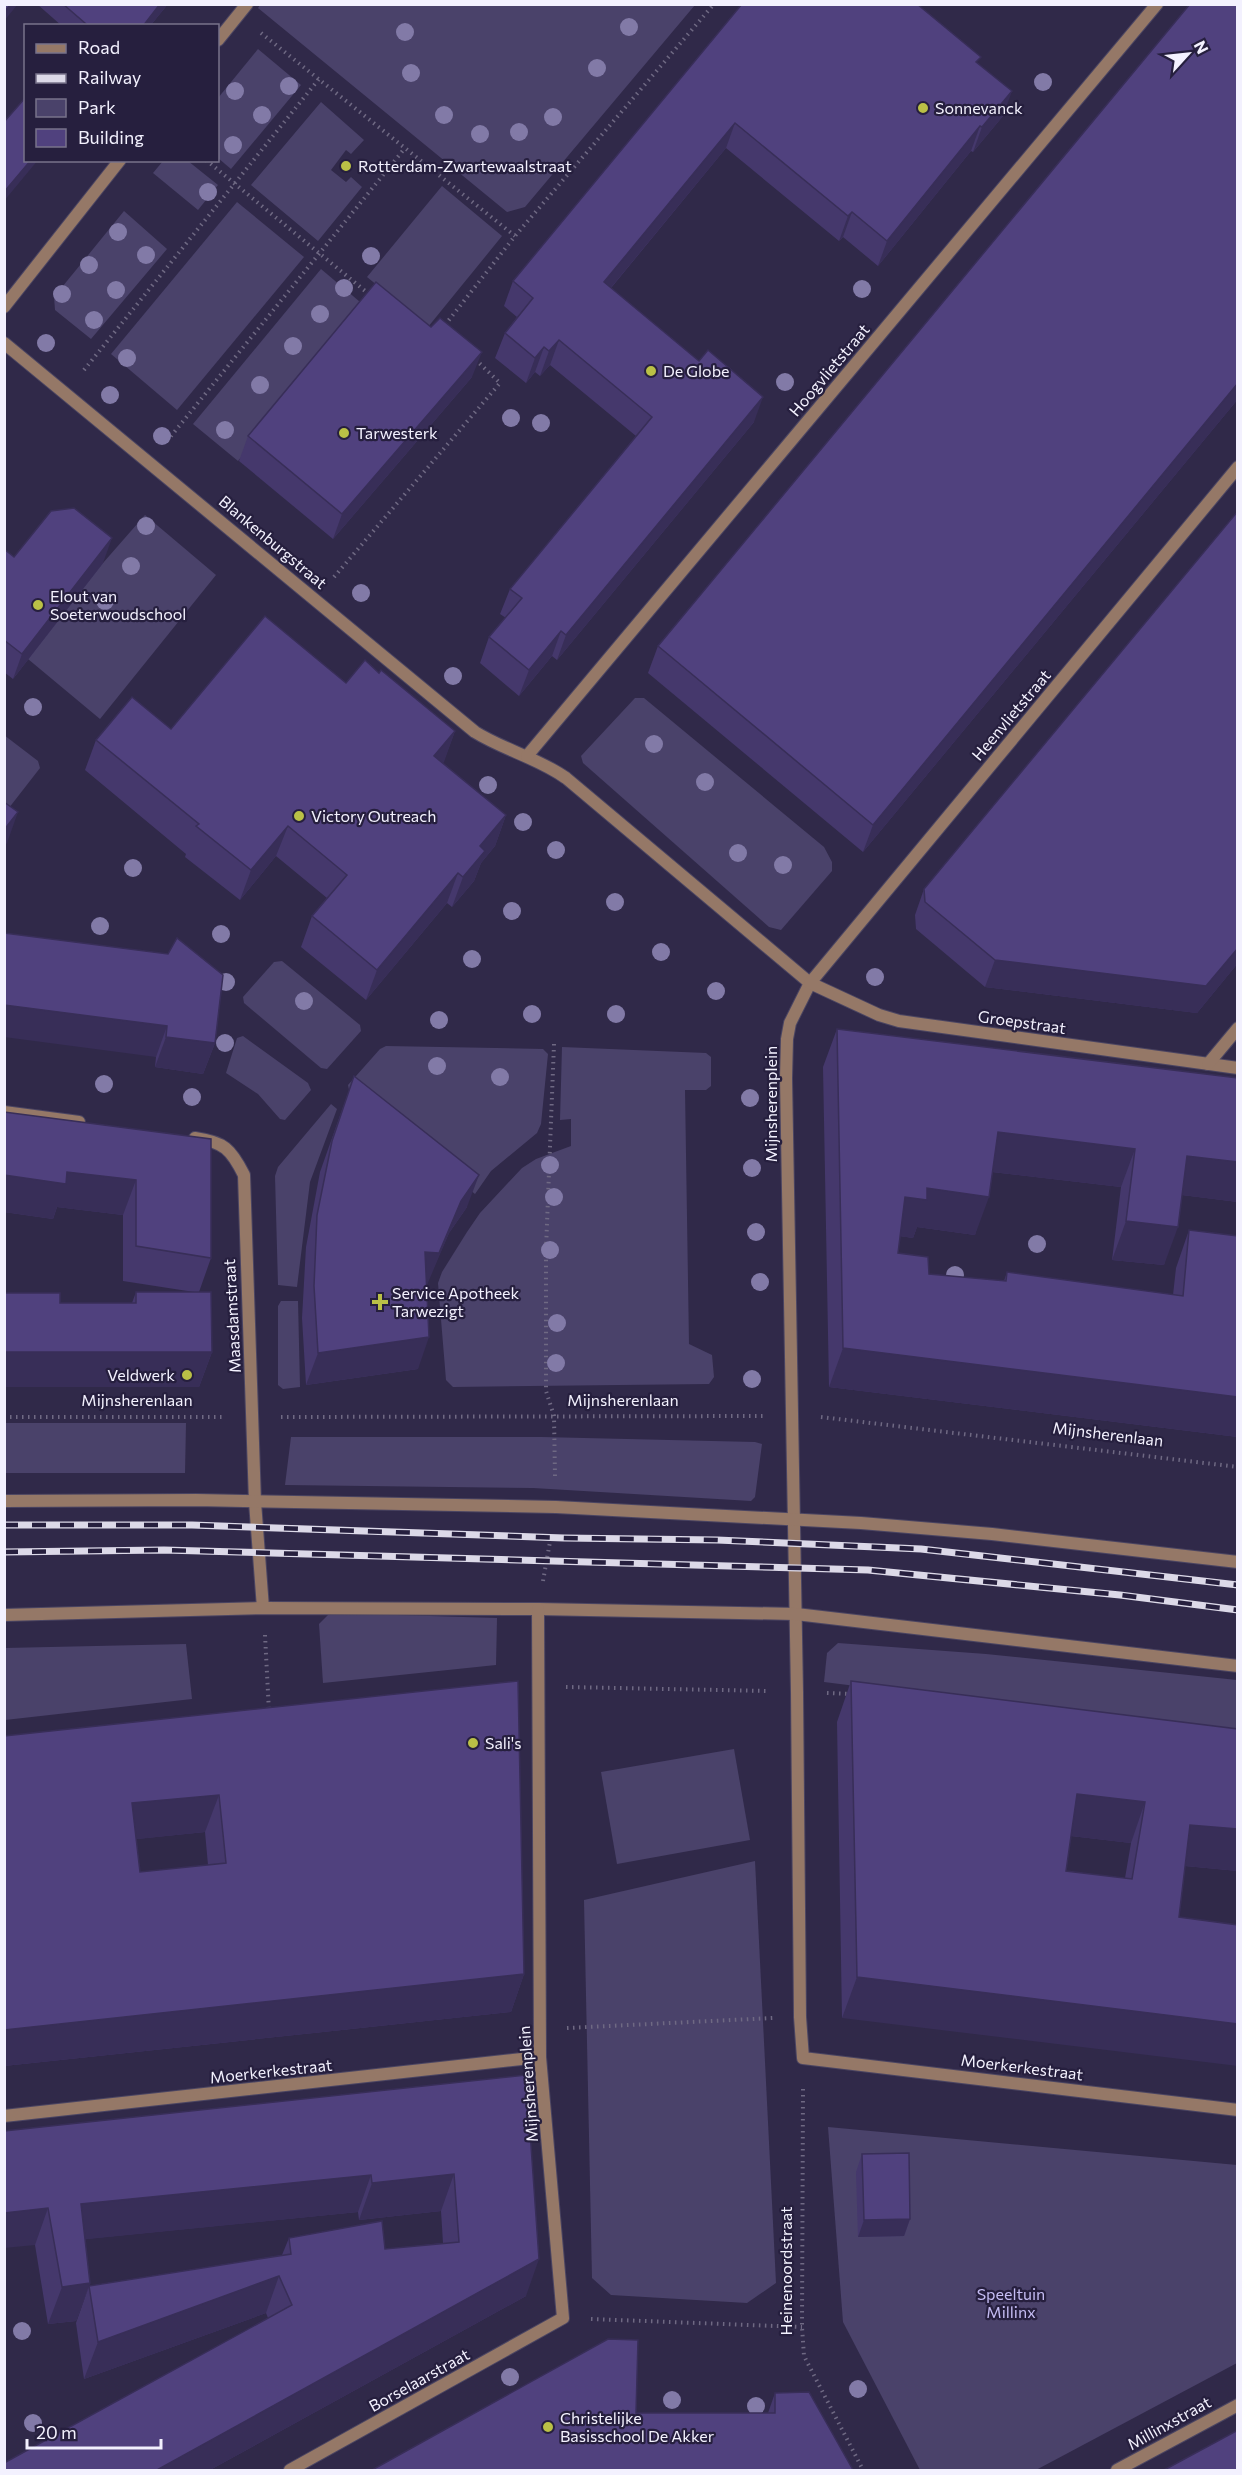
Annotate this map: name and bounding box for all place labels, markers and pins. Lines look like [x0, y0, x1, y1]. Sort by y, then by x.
place label: Sonnevanck [935, 98, 1023, 117]
marker: Sonnevanck [916, 101, 930, 115]
place label: Rotterdam-Zwartewaalstraat [358, 156, 572, 175]
marker: Rotterdam-Zwartewaalstraat [339, 159, 353, 173]
place label: De Globe [663, 361, 730, 380]
marker: De Globe [644, 364, 658, 378]
place label: Tarwesterk [356, 423, 438, 442]
marker: Tarwesterk [337, 426, 351, 440]
place label: Elout van Soeterwoudschool [50, 586, 186, 623]
marker: Elout van Soeterwoudschool [31, 598, 45, 612]
place label: Victory Outreach [311, 806, 436, 825]
marker: Victory Outreach [292, 809, 306, 823]
place label: Service Apotheek Tarwezigt [392, 1283, 520, 1320]
marker: Service Apotheek Tarwezigt [373, 1295, 387, 1309]
place label: Veldwerk [107, 1365, 175, 1384]
marker: Veldwerk [180, 1368, 194, 1382]
place label: Sali's [485, 1733, 521, 1752]
marker: Sali's [466, 1736, 480, 1750]
place label: Christelijke Basisschool De Akker [560, 2408, 715, 2445]
marker: Christelijke Basisschool De Akker [541, 2420, 555, 2434]

